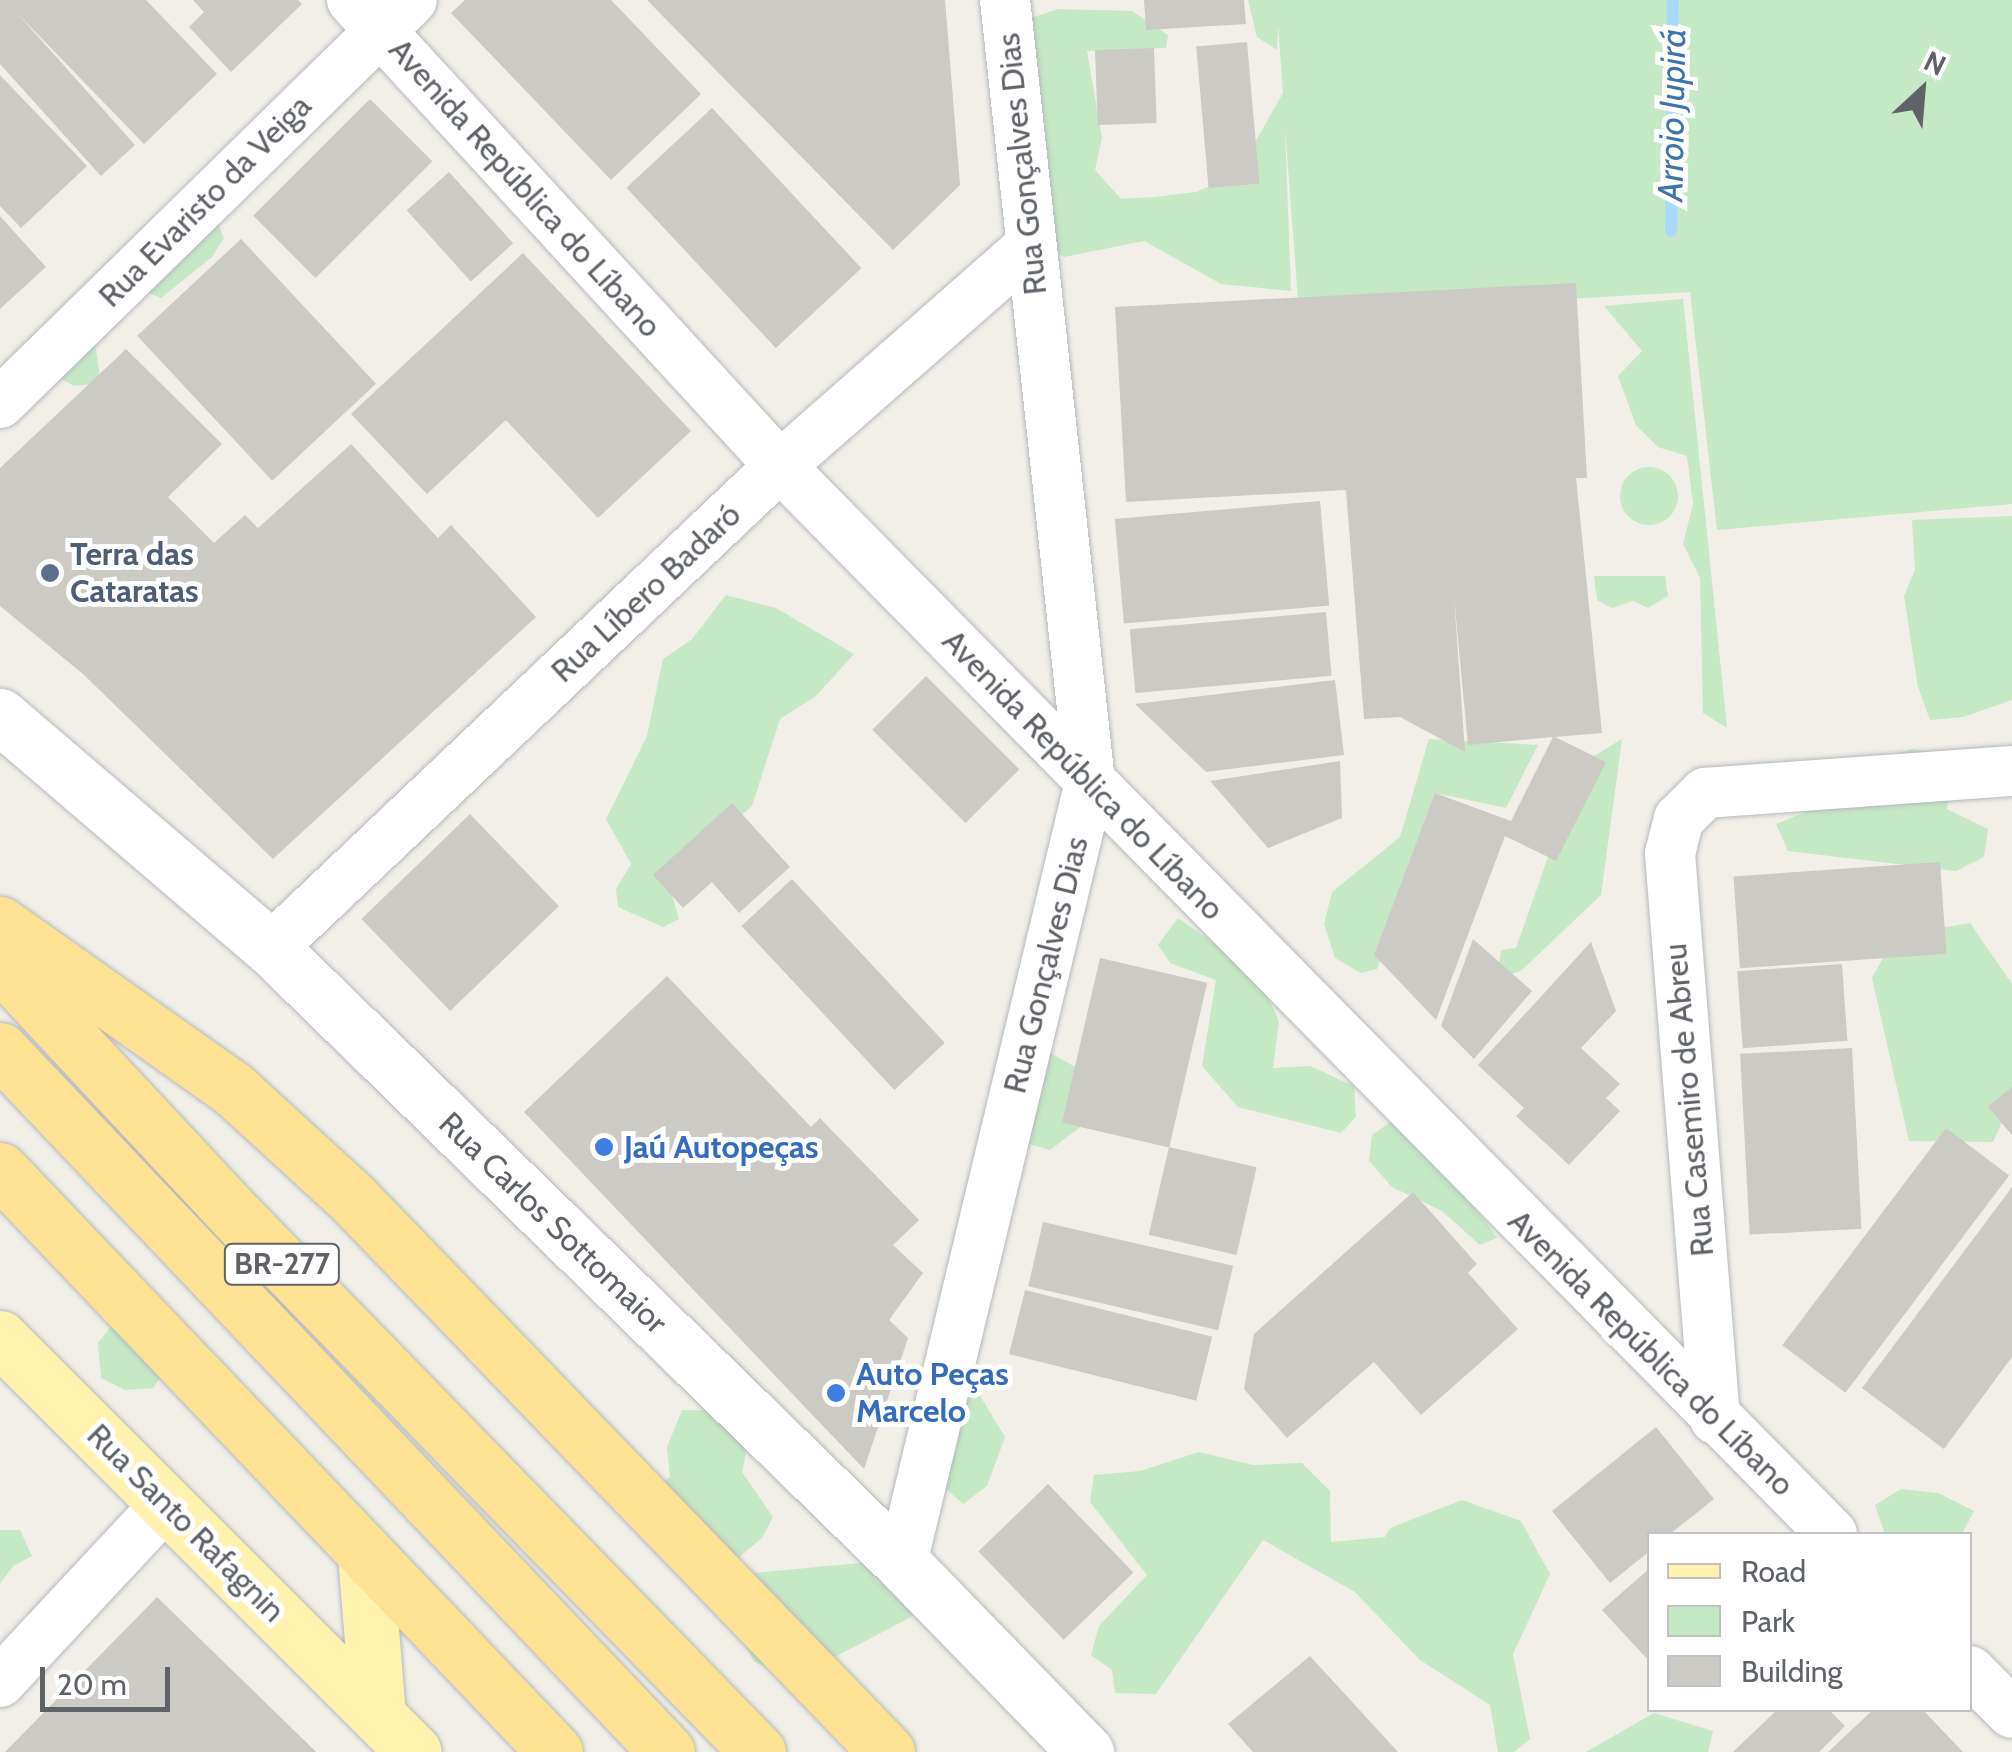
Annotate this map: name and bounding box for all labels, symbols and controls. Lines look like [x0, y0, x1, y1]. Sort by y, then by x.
water label: Arroio Jupirá [1649, 28, 1695, 202]
street label: Avenida República do Líbano [381, 31, 669, 345]
street label: Rua Gonçalves Dias [989, 31, 1055, 297]
north arrow [1872, 40, 1972, 140]
text: N [1919, 43, 1951, 83]
street label: Rua Evaristo da Veiga [91, 87, 319, 315]
street label: Rua Líbero Badaró [543, 496, 749, 690]
place label: Terra das Cataratas [70, 536, 199, 611]
marker: Terra das Cataratas [39, 562, 61, 584]
street label: Avenida República do Líbano [934, 622, 1232, 928]
street label: Rua Gonçalves Dias [996, 833, 1096, 1097]
street label: Rua Casemiro de Abreu [1656, 942, 1722, 1258]
street label: Rua Carlos Sottomaior [431, 1104, 675, 1342]
place label: Jaú Autopeças [624, 1128, 819, 1166]
marker: Jaú Autopeças [593, 1136, 615, 1158]
street label: Avenida República do Líbano [1500, 1202, 1802, 1504]
road number: BR-277 [222, 1239, 342, 1289]
place label: Auto Peças Marcelo [856, 1356, 1009, 1431]
marker: Auto Peças Marcelo [825, 1382, 847, 1404]
street label: Rua Santo Rafagnin [79, 1416, 293, 1630]
legend [1647, 1532, 1972, 1712]
text: Road [1741, 1553, 1806, 1590]
text: Park [1741, 1603, 1795, 1640]
scale bar [45, 1647, 175, 1709]
text: Building [1741, 1653, 1843, 1690]
text: 20 m [57, 1666, 127, 1703]

